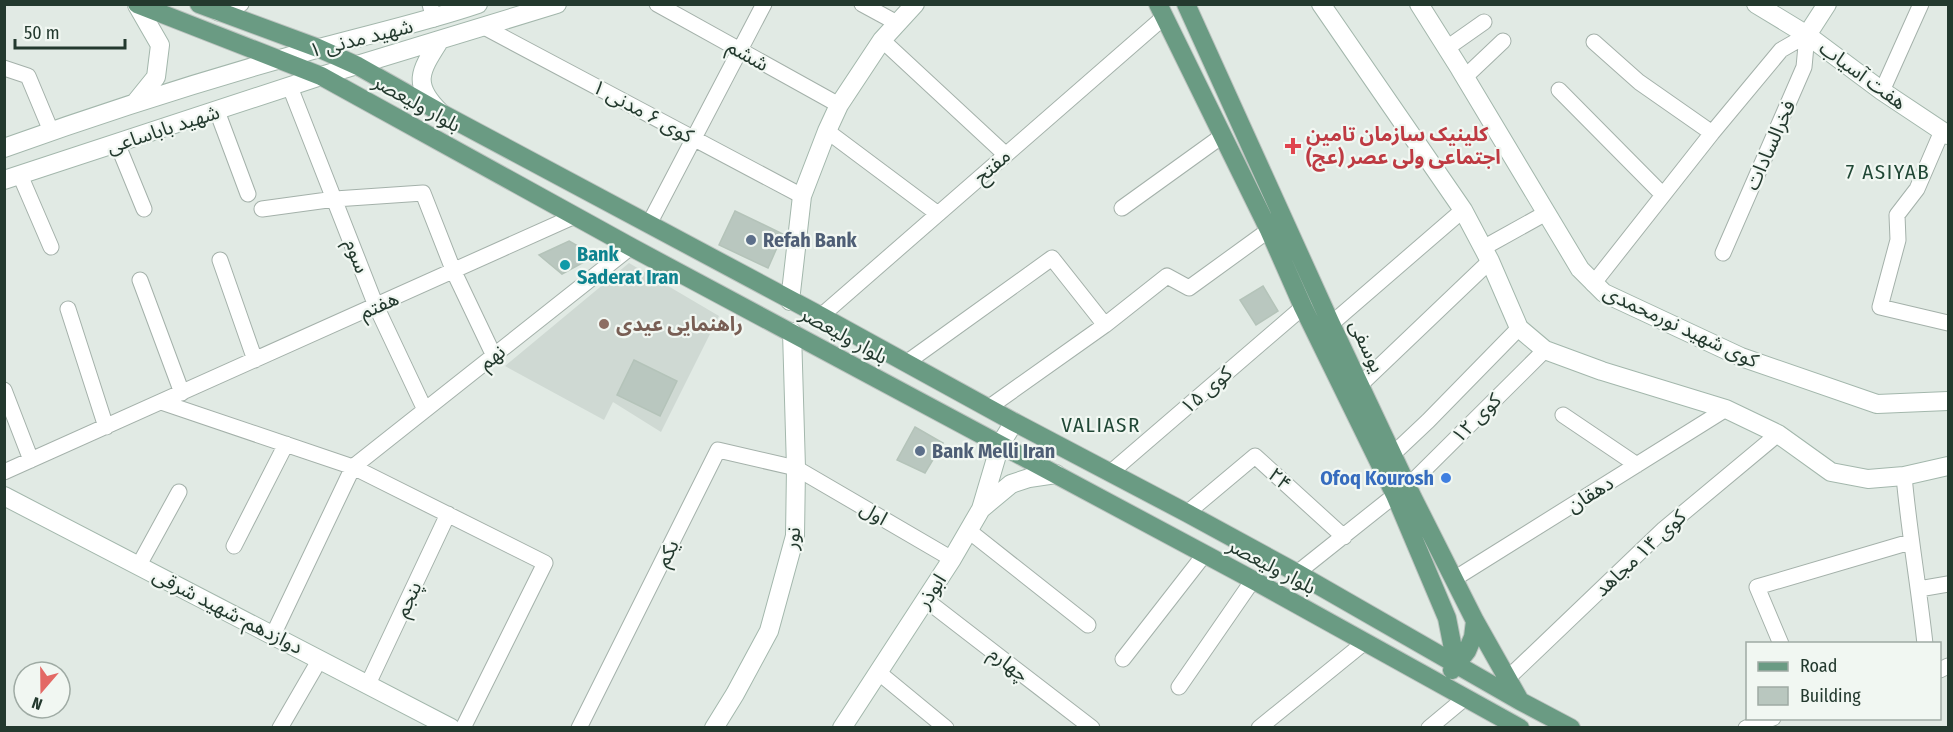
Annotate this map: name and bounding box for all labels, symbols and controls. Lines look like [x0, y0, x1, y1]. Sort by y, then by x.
scale bar [15, 12, 124, 50]
street label: شهید مدنی ۱ [307, 14, 415, 62]
text: 50 m [24, 22, 60, 44]
street label: ششم [722, 34, 773, 79]
street label: هفت آسیاب [1815, 35, 1911, 115]
street label: بلوار ولیعصر [368, 69, 465, 137]
street label: کوی ۶ مدنی ۱ [588, 74, 698, 148]
street label: فخرالسادات [1740, 96, 1801, 194]
street label: شهید باباساعی [104, 99, 222, 159]
place label: کلینیک سازمان تامین اجتماعی ولی عصر (عج) [1306, 122, 1501, 172]
marker: کلینیک سازمان تامین اجتماعی ولی عصر (عج) [1284, 137, 1302, 155]
street label: مفتح [969, 144, 1017, 191]
district label: 7 ASIYAB [1846, 159, 1930, 185]
place label: Refah Bank [763, 228, 857, 252]
marker: Refah Bank [744, 233, 758, 247]
street label: سوم [337, 235, 374, 278]
place label: Bank Saderat Iran [577, 242, 679, 289]
marker: Bank Saderat Iran [558, 258, 572, 272]
street label: کوی شهید نورمحمدی [1600, 280, 1763, 373]
street label: هفتم [356, 286, 403, 327]
street label: بلوار ولیعصر [795, 301, 892, 369]
place label: راهنمایی عیدی [616, 312, 743, 336]
street label: یوسفی [1344, 316, 1390, 376]
marker: راهنمایی عیدی [597, 317, 611, 331]
street label: نهم [474, 339, 512, 377]
street label: کوی ۱۵ [1175, 361, 1237, 419]
street label: کوی ۱۲ [1446, 388, 1506, 448]
district label: VALIASR [1061, 412, 1141, 438]
place label: Bank Melli Iran [932, 439, 1055, 463]
marker: Bank Melli Iran [913, 444, 927, 458]
street label: ۲۴ [1263, 462, 1297, 496]
place label: Ofoq Kourosh [1320, 466, 1434, 490]
street label: دهقان [1562, 470, 1618, 518]
marker: Ofoq Kourosh [1439, 471, 1453, 485]
street label: اول [856, 496, 892, 530]
street label: کوی ۱۴ مجاهد [1589, 504, 1691, 601]
street label: نور [778, 525, 806, 552]
street label: بلوار ولیعصر [1223, 532, 1320, 599]
street label: یکم [650, 535, 687, 572]
street label: دوازدهم-شهید شرقی [148, 563, 307, 662]
street label: ابوذر [910, 569, 951, 614]
street label: پنجم [389, 577, 429, 622]
street label: چهارم [982, 641, 1034, 689]
legend [1746, 642, 1941, 720]
text: Road [1800, 655, 1837, 677]
north arrow [12, 660, 72, 720]
text: Building [1800, 685, 1861, 707]
text: N [29, 693, 45, 714]

